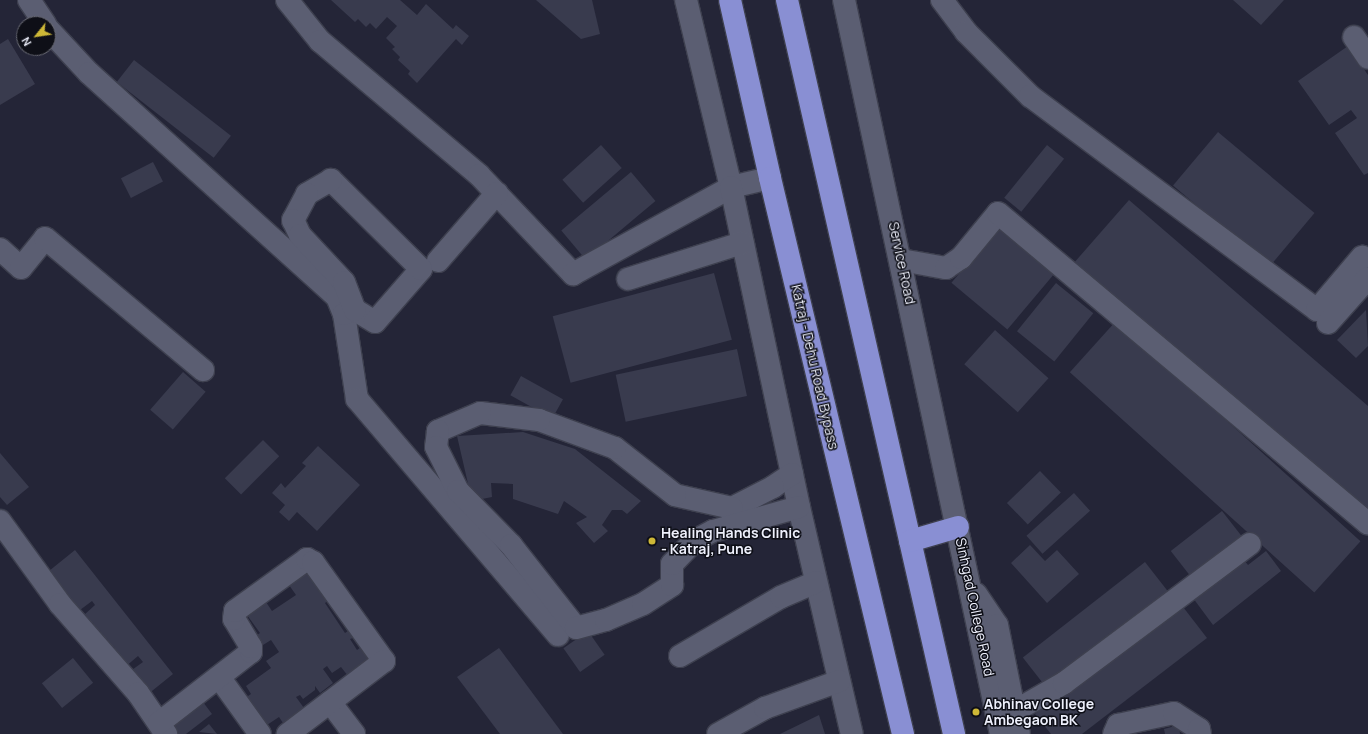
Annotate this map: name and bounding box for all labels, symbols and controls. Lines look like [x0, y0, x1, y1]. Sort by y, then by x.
north arrow [16, 16, 56, 56]
text: N [18, 35, 35, 49]
street label: Service Road [885, 220, 919, 306]
street label: Katraj - Dehu Road Bypass [788, 283, 842, 451]
place label: Healing Hands Clinic - Katraj, Pune [661, 525, 800, 558]
marker: Healing Hands Clinic - Katraj, Pune [646, 535, 658, 547]
street label: Sinhgad College Road [952, 536, 998, 678]
place label: Abhinav College Ambegaon BK [984, 696, 1094, 728]
marker: Abhinav College Ambegaon BK [971, 707, 981, 717]

